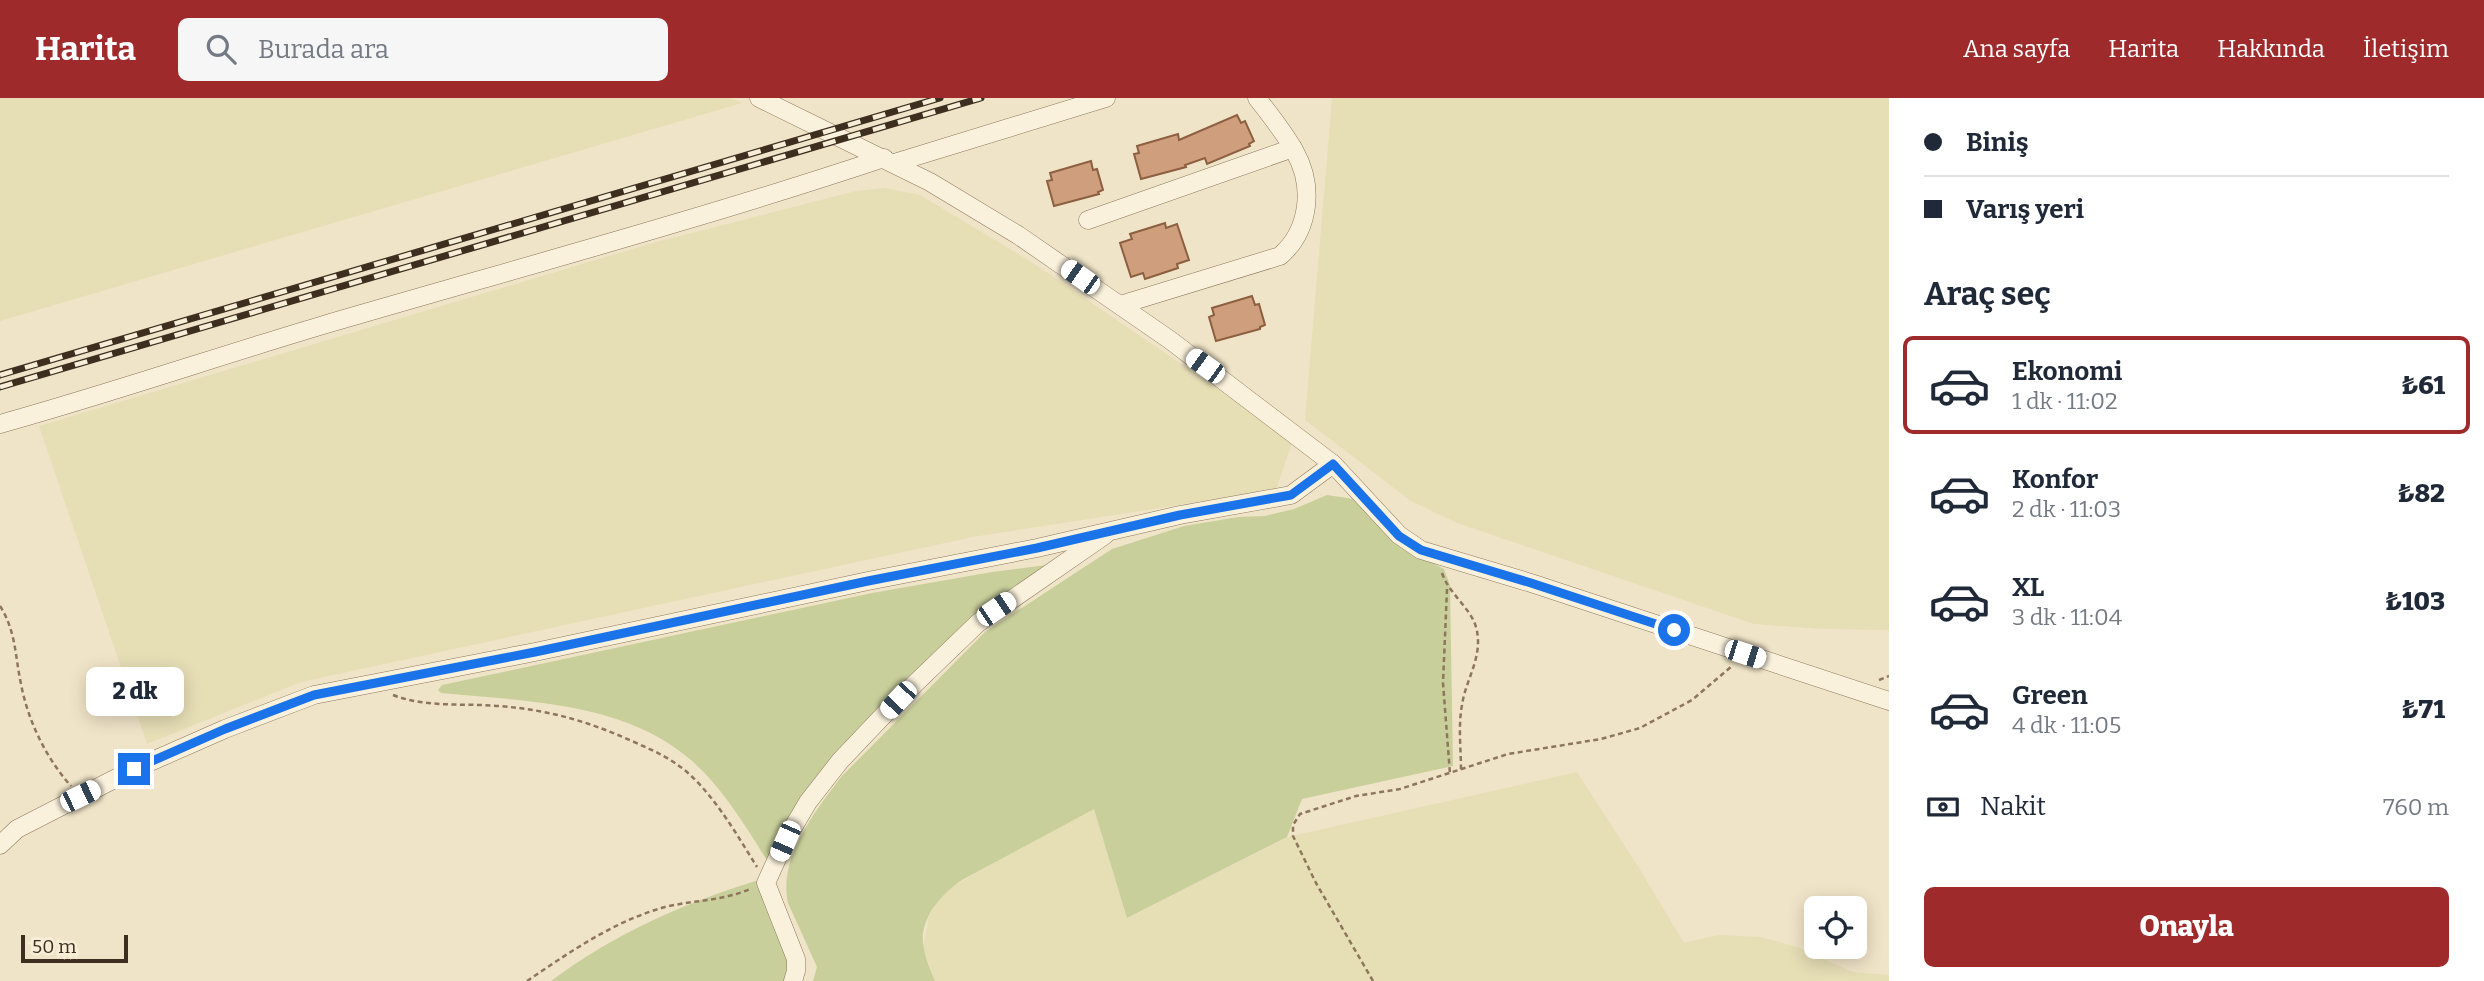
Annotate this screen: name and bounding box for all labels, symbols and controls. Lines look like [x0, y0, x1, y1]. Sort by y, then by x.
search box [178, 18, 668, 81]
text: Harita [35, 29, 136, 69]
icon: search [202, 30, 240, 68]
text: Burada ara [258, 34, 389, 65]
text: Ana sayfa [1963, 35, 2070, 63]
text: Harita [2108, 35, 2179, 63]
text: Hakkında [2217, 35, 2325, 63]
text: İletişim [2363, 35, 2449, 63]
text: Biniş [1966, 127, 2029, 158]
text: Varış yeri [1966, 194, 2084, 225]
car [1057, 256, 1104, 298]
text: Araç seç [1924, 275, 2051, 313]
car [1182, 345, 1229, 387]
icon: car [1928, 354, 1991, 417]
text: Ekonomi [2012, 356, 2122, 387]
text: ₺61 [2401, 370, 2445, 401]
text: 1 dk · 11:02 [2012, 387, 2117, 415]
icon: car [1928, 462, 1991, 525]
text: Konfor [2012, 464, 2098, 495]
text: ₺82 [2397, 478, 2445, 509]
text: 2 dk · 11:03 [2012, 495, 2121, 523]
icon: car [1928, 570, 1991, 633]
text: XL [2012, 572, 2044, 603]
text: ₺103 [2385, 586, 2445, 617]
car [973, 589, 1020, 629]
text: 3 dk · 11:04 [2012, 603, 2122, 631]
route start [1658, 614, 1690, 646]
car [1722, 638, 1769, 670]
callout: 2 dk [85, 668, 183, 716]
text: 2 dk [112, 677, 158, 705]
car [876, 677, 921, 723]
icon: car [1928, 678, 1991, 741]
text: Green [2012, 680, 2088, 711]
text: ₺71 [2401, 694, 2445, 725]
text: 4 dk · 11:05 [2012, 711, 2121, 739]
route end [118, 753, 150, 785]
car [57, 777, 104, 815]
icon: cash [1924, 788, 1962, 826]
text: Nakit [1980, 791, 2046, 822]
text: 760 m [2383, 793, 2449, 821]
car [767, 818, 804, 864]
button: Onayla [1924, 887, 2449, 967]
map controls [1804, 896, 1867, 959]
button: locate [1804, 896, 1867, 959]
scale bar [21, 932, 128, 964]
text: 50 m [32, 935, 76, 958]

